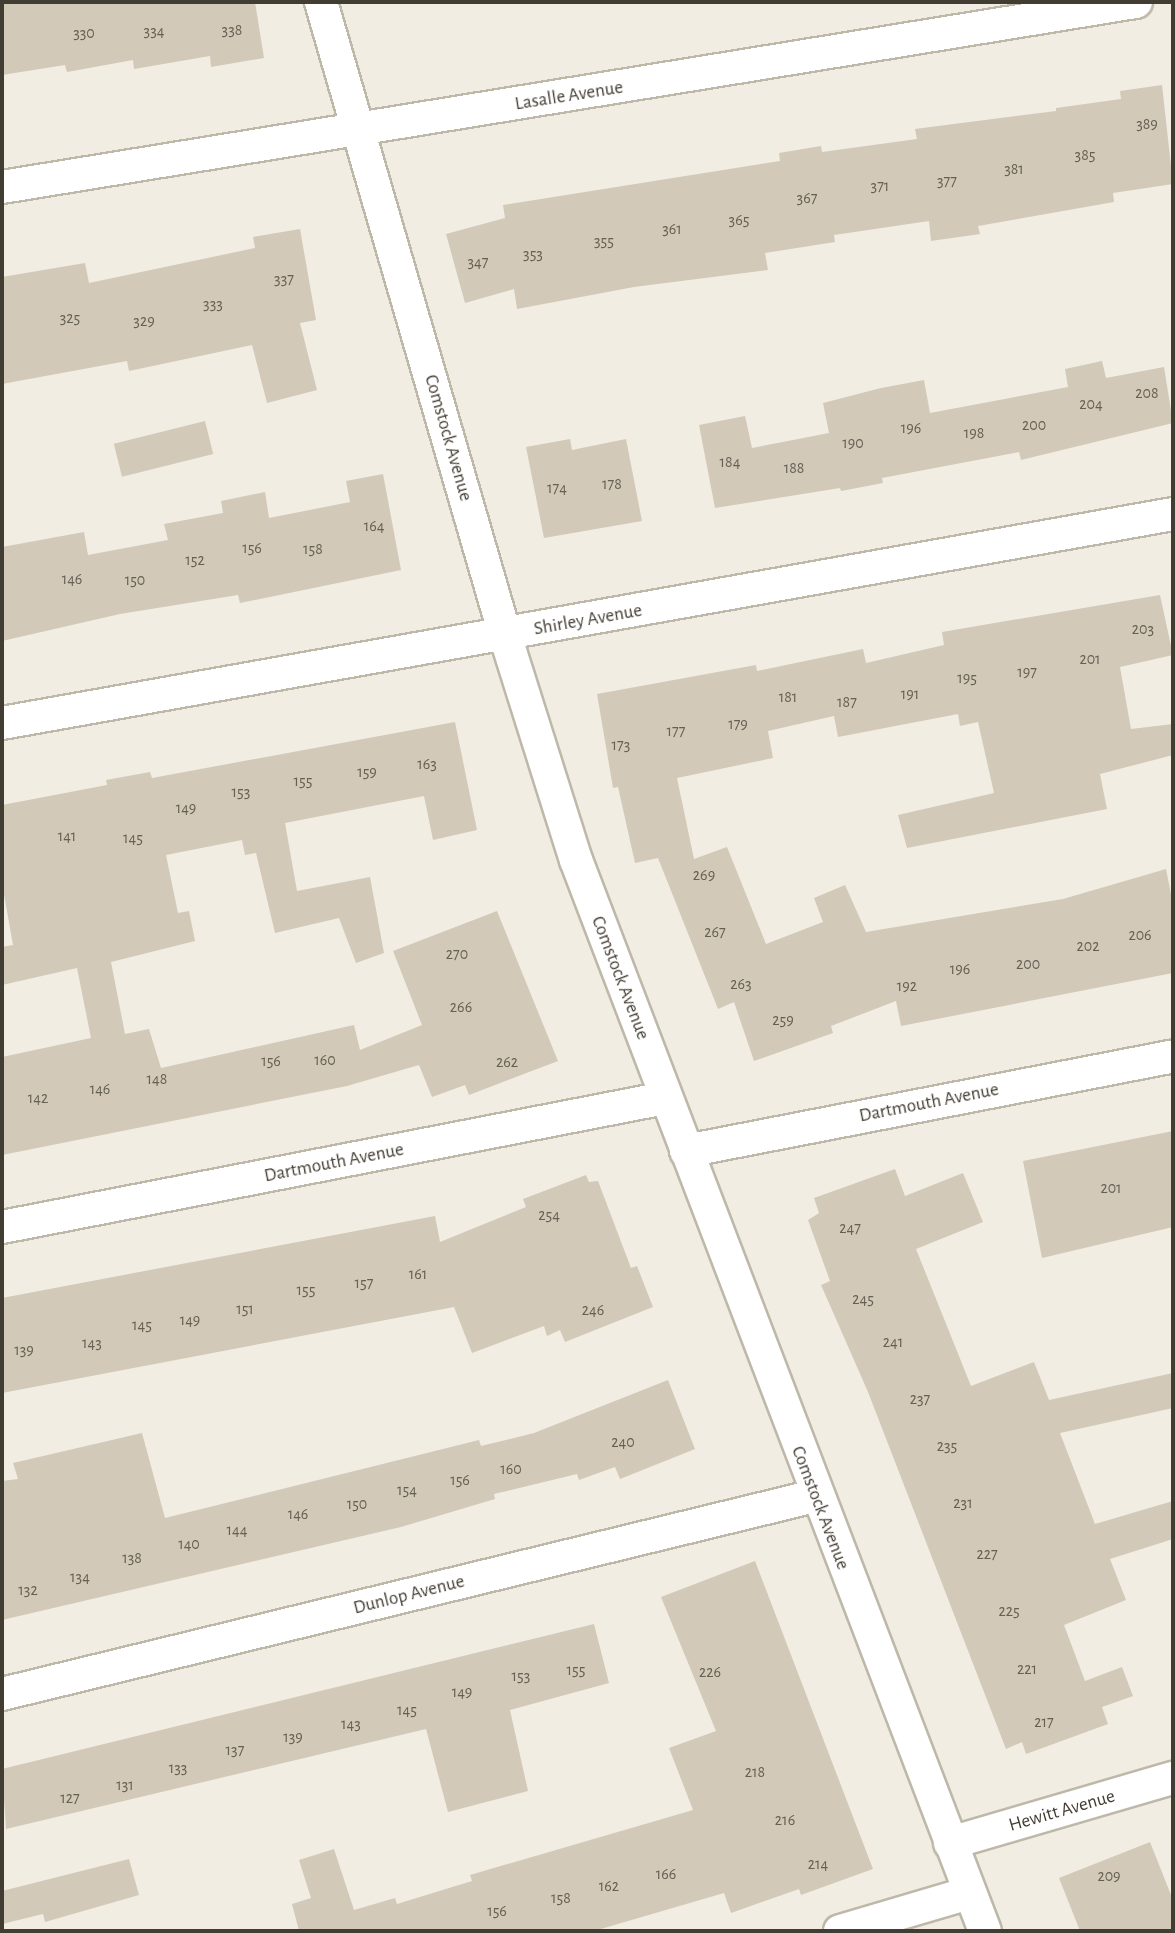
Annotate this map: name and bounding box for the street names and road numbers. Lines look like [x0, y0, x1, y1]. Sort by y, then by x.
street label: Lasalle Avenue [513, 76, 625, 116]
street label: Comstock Avenue [419, 372, 477, 504]
street label: Shirley Avenue [532, 599, 644, 641]
street label: Comstock Avenue [586, 913, 654, 1043]
street label: Dartmouth Avenue [857, 1078, 1001, 1128]
street label: Dartmouth Avenue [262, 1138, 406, 1188]
street label: Comstock Avenue [786, 1443, 854, 1573]
street label: Dunlop Avenue [351, 1570, 467, 1620]
street label: Hewitt Avenue [1006, 1785, 1118, 1837]

